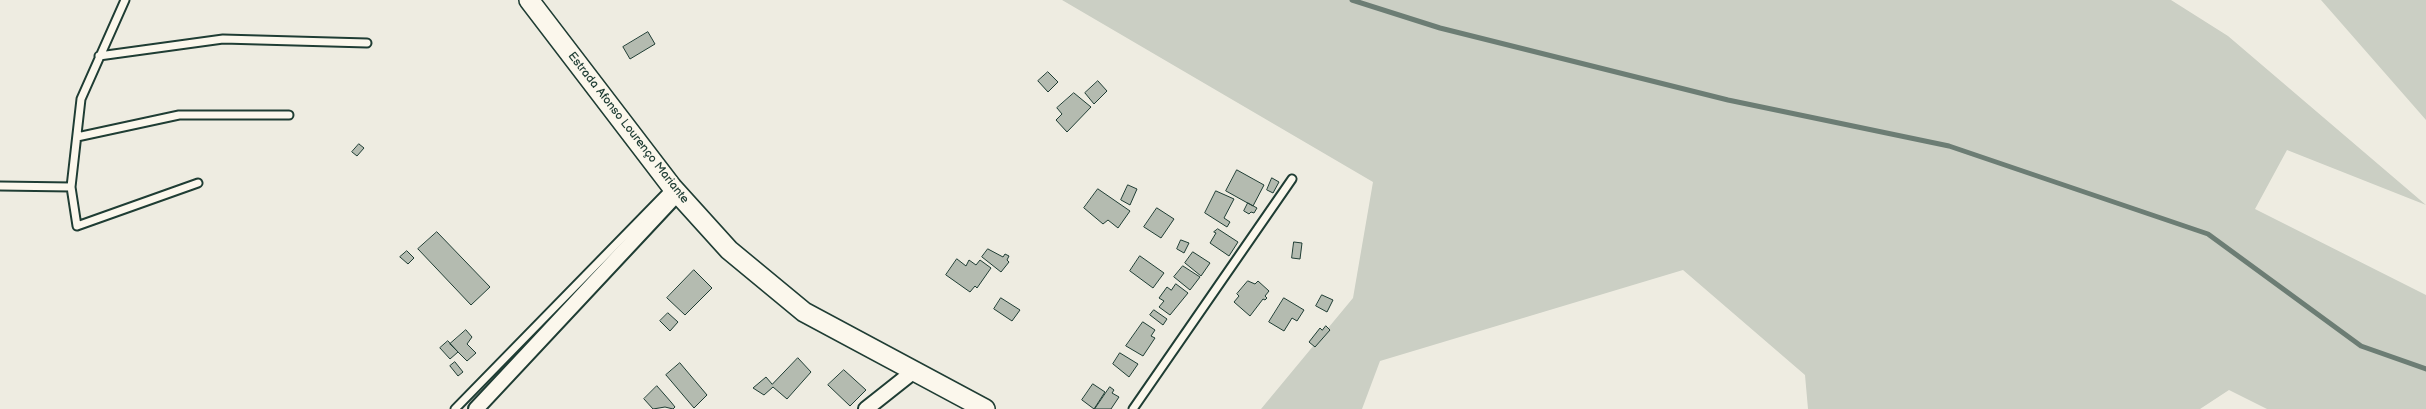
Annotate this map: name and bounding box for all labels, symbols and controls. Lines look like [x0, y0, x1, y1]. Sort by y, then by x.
street label: Estrada Afonso Lourenço Mariante [564, 49, 692, 207]

